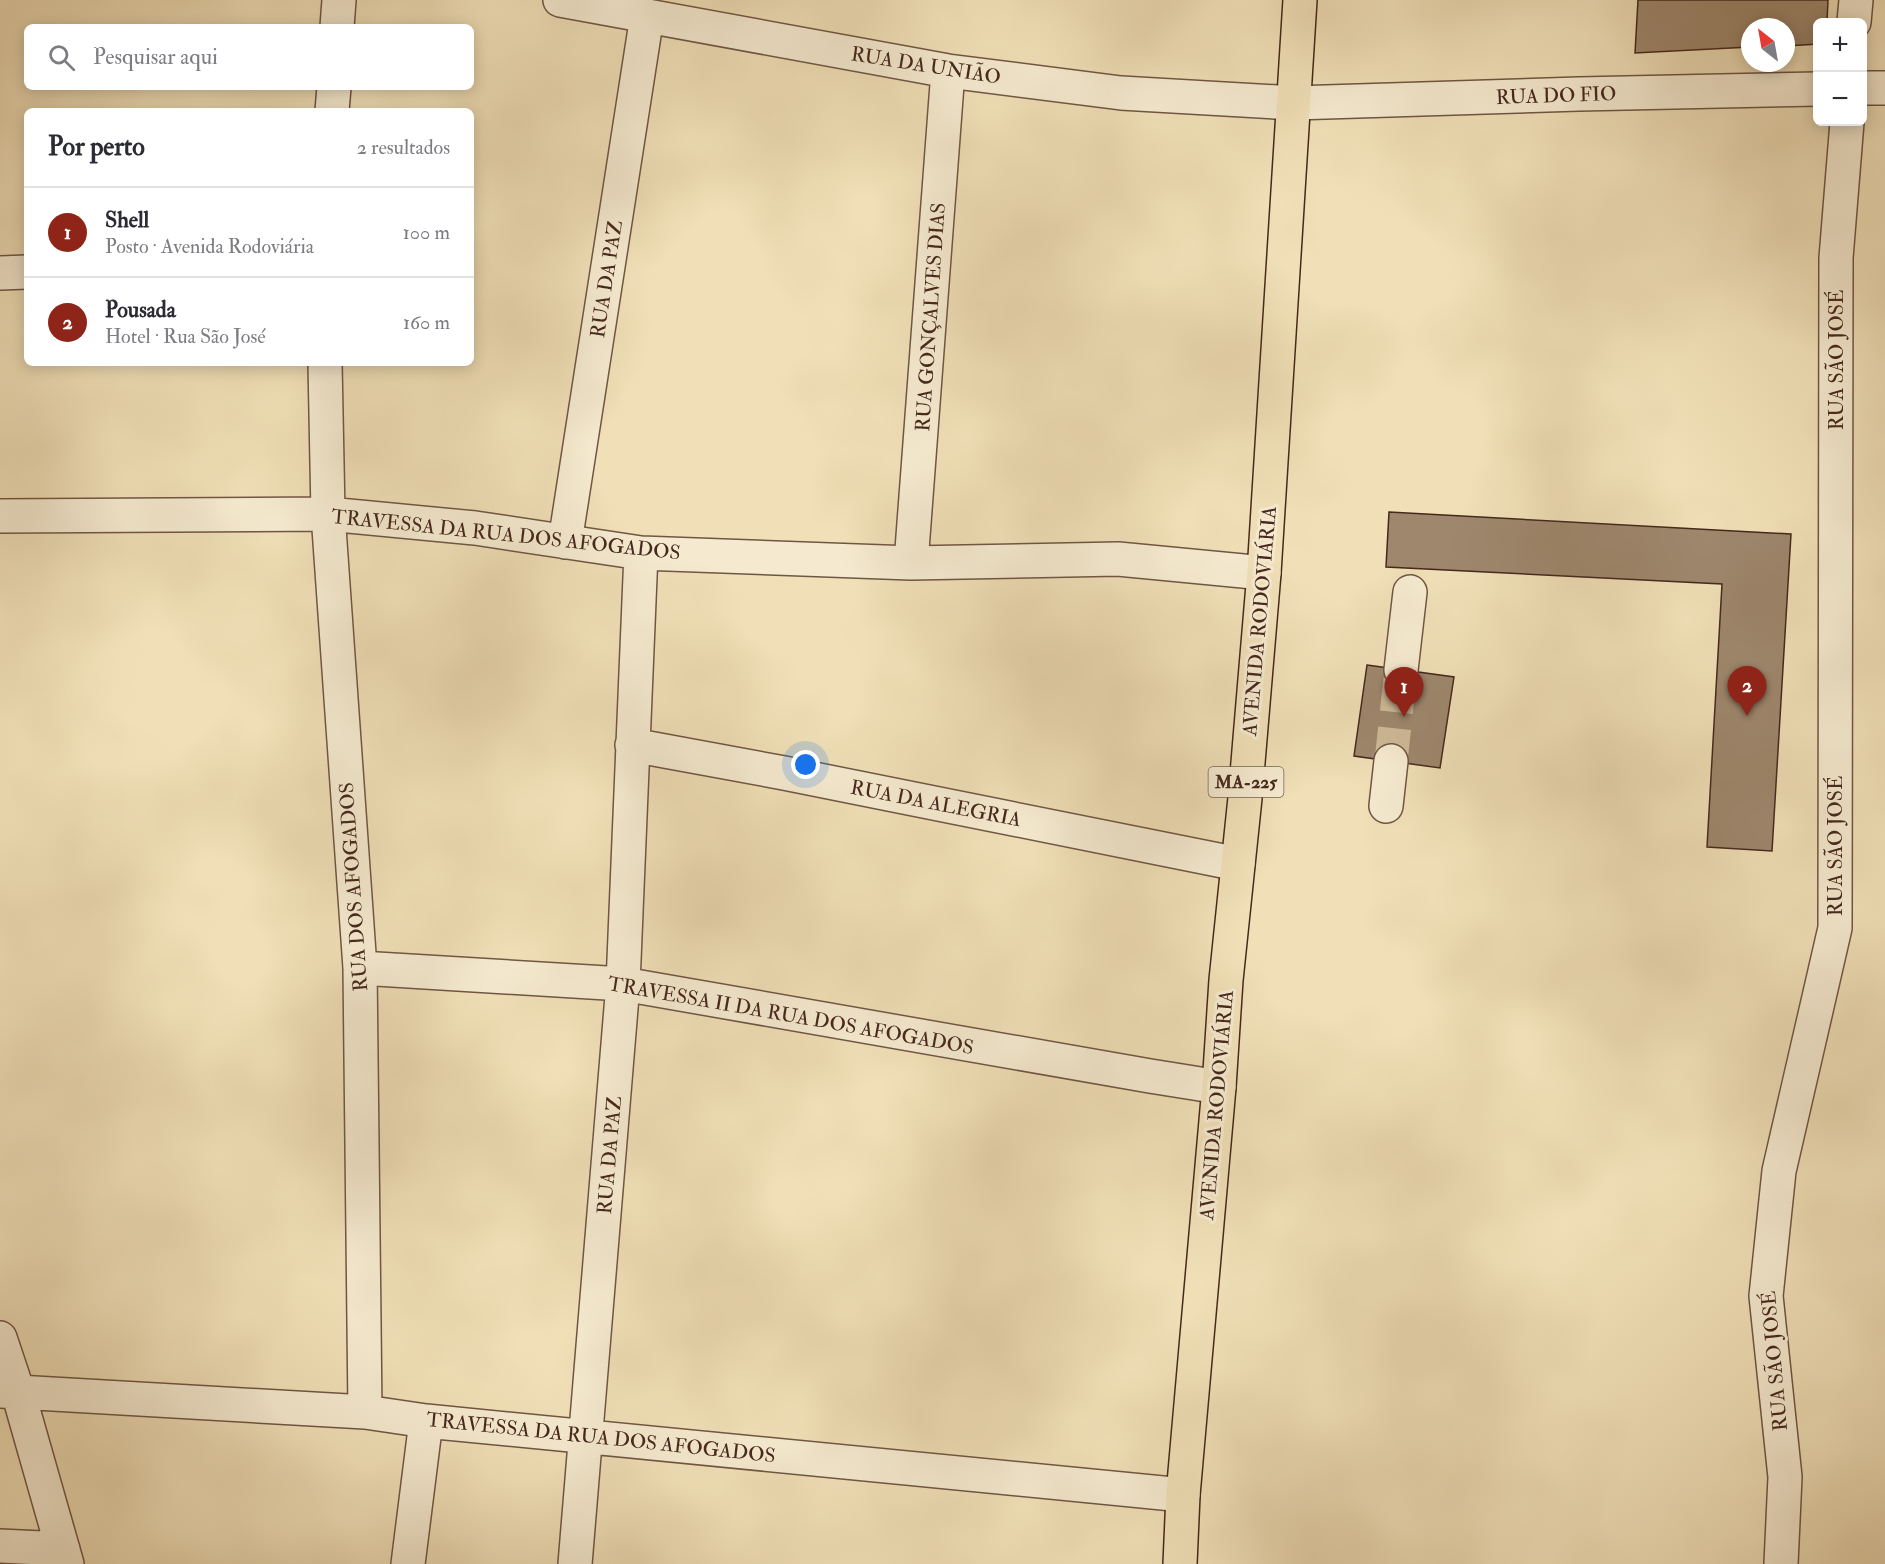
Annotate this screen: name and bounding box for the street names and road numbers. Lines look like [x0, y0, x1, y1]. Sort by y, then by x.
street label: RUA DA UNIÃO [849, 40, 1003, 90]
street label: RUA DO FIO [1495, 81, 1617, 110]
street label: RUA GONÇALVES DIAS [910, 202, 951, 432]
street label: RUA DA PAZ [585, 219, 628, 340]
street label: RUA SÃO JOSÉ [1823, 290, 1849, 430]
street label: TRAVESSA DA RUA DOS AFOGADOS [330, 504, 682, 565]
street label: AVENIDA RODOVIÁRIA [1236, 505, 1282, 738]
road number: MA-225 [1208, 767, 1284, 797]
street label: RUA DA ALEGRIA [848, 775, 1024, 832]
street label: RUA SÃO JOSÉ [1822, 776, 1848, 916]
street label: RUA DOS AFOGADOS [334, 782, 373, 992]
street label: TRAVESSA II DA RUA DOS AFOGADOS [606, 971, 976, 1060]
street label: AVENIDA RODOVIÁRIA [1193, 989, 1239, 1222]
street label: RUA DA PAZ [592, 1095, 627, 1215]
street label: RUA SÃO JOSÉ [1755, 1290, 1793, 1432]
street label: TRAVESSA DA RUA DOS AFOGADOS [425, 1407, 777, 1468]

